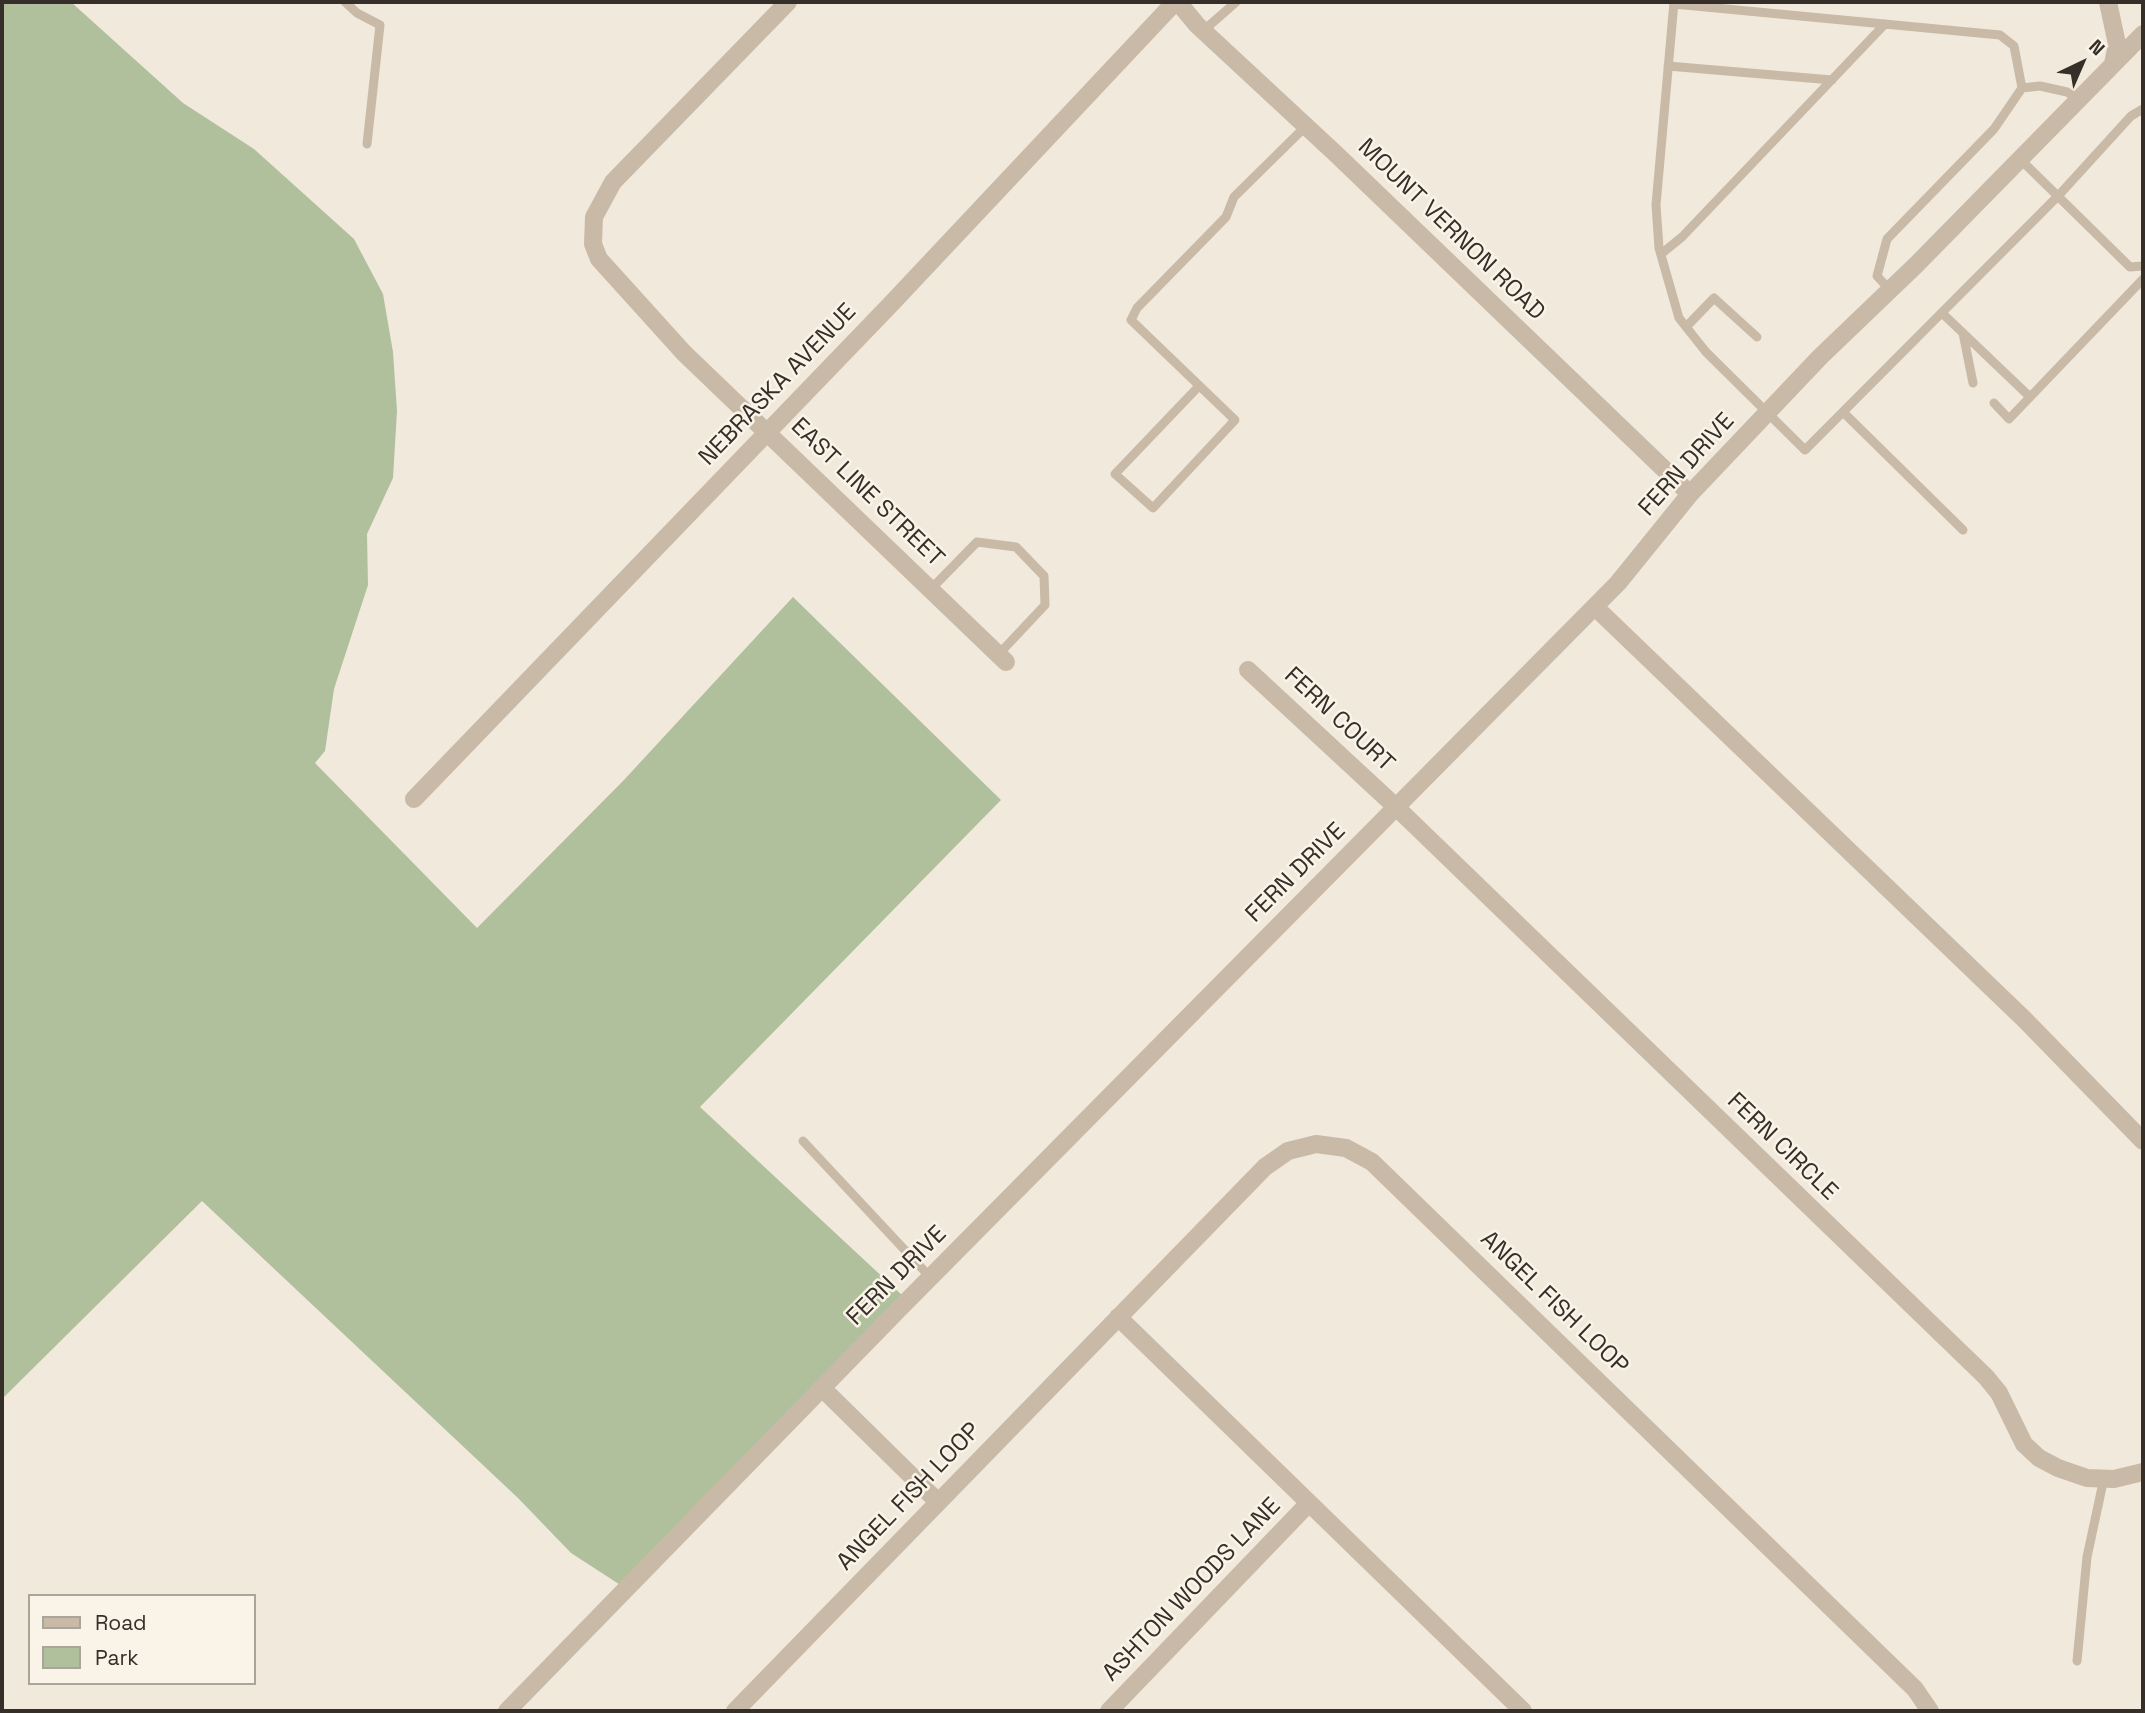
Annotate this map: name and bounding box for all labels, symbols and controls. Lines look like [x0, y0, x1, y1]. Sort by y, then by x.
north arrow [2047, 28, 2117, 98]
text: N [2084, 34, 2110, 61]
street label: MOUNT VERNON ROAD [1352, 133, 1550, 327]
street label: NEBRASKA AVENUE [693, 298, 863, 472]
street label: FERN DRIVE [1633, 407, 1741, 523]
street label: EAST LINE STREET [784, 413, 950, 573]
street label: FERN COURT [1278, 662, 1400, 778]
street label: FERN DRIVE [1240, 817, 1352, 929]
street label: FERN CIRCLE [1721, 1087, 1843, 1207]
street label: FERN DRIVE [841, 1220, 953, 1332]
street label: ANGEL FISH LOOP [1474, 1225, 1634, 1381]
street label: ANGEL FISH LOOP [831, 1417, 987, 1577]
street label: ASHTON WOODS LANE [1097, 1492, 1287, 1688]
legend [28, 1594, 256, 1685]
text: Road [95, 1609, 147, 1636]
text: Park [95, 1644, 139, 1671]

